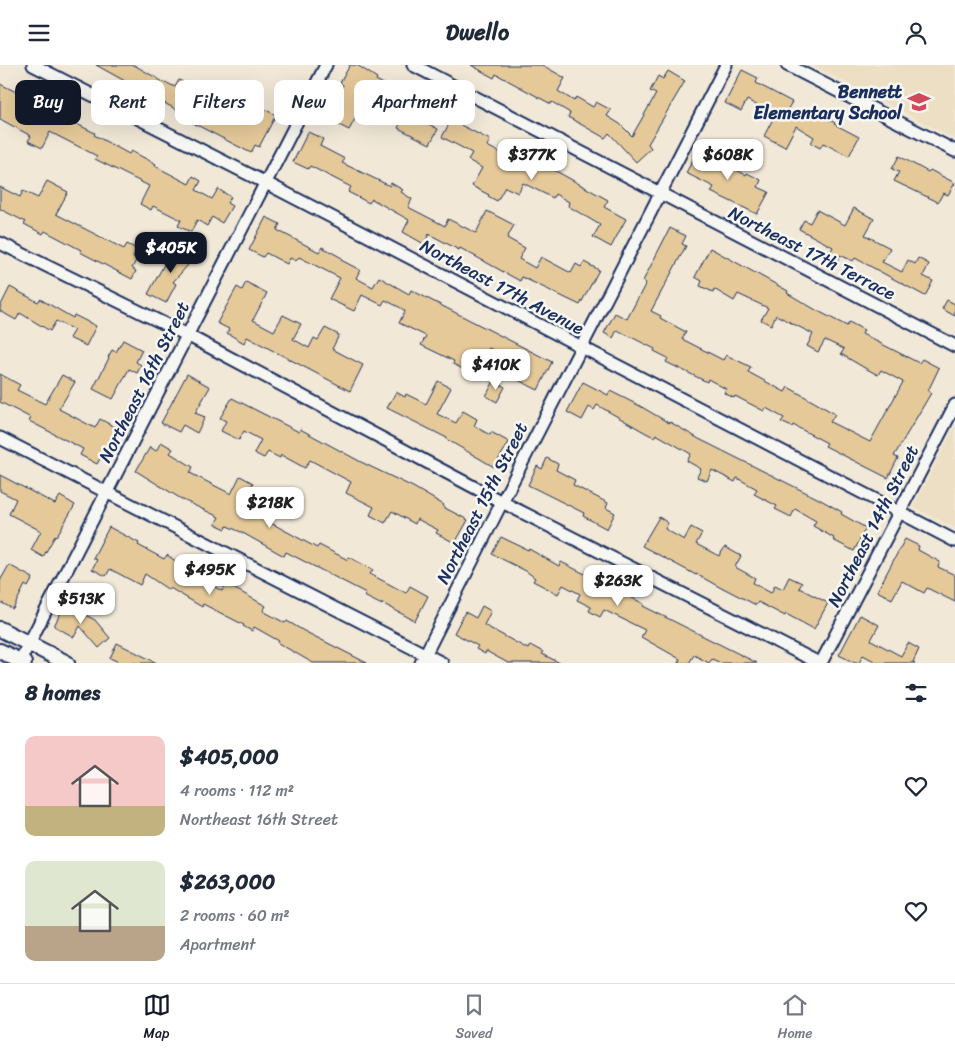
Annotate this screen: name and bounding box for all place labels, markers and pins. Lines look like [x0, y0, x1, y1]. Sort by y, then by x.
place label: Bennett Elementary School [753, 76, 903, 129]
school or university icon: Bennett Elementary School [906, 89, 932, 115]
pin: $377K [497, 139, 567, 181]
pin: $608K [693, 139, 763, 181]
pin: $405K [136, 231, 206, 274]
pin: $410K [461, 349, 531, 391]
pin: $218K [235, 487, 305, 529]
pin: $495K [175, 553, 245, 596]
pin: $263K [583, 565, 653, 607]
pin: $513K [46, 583, 116, 625]

